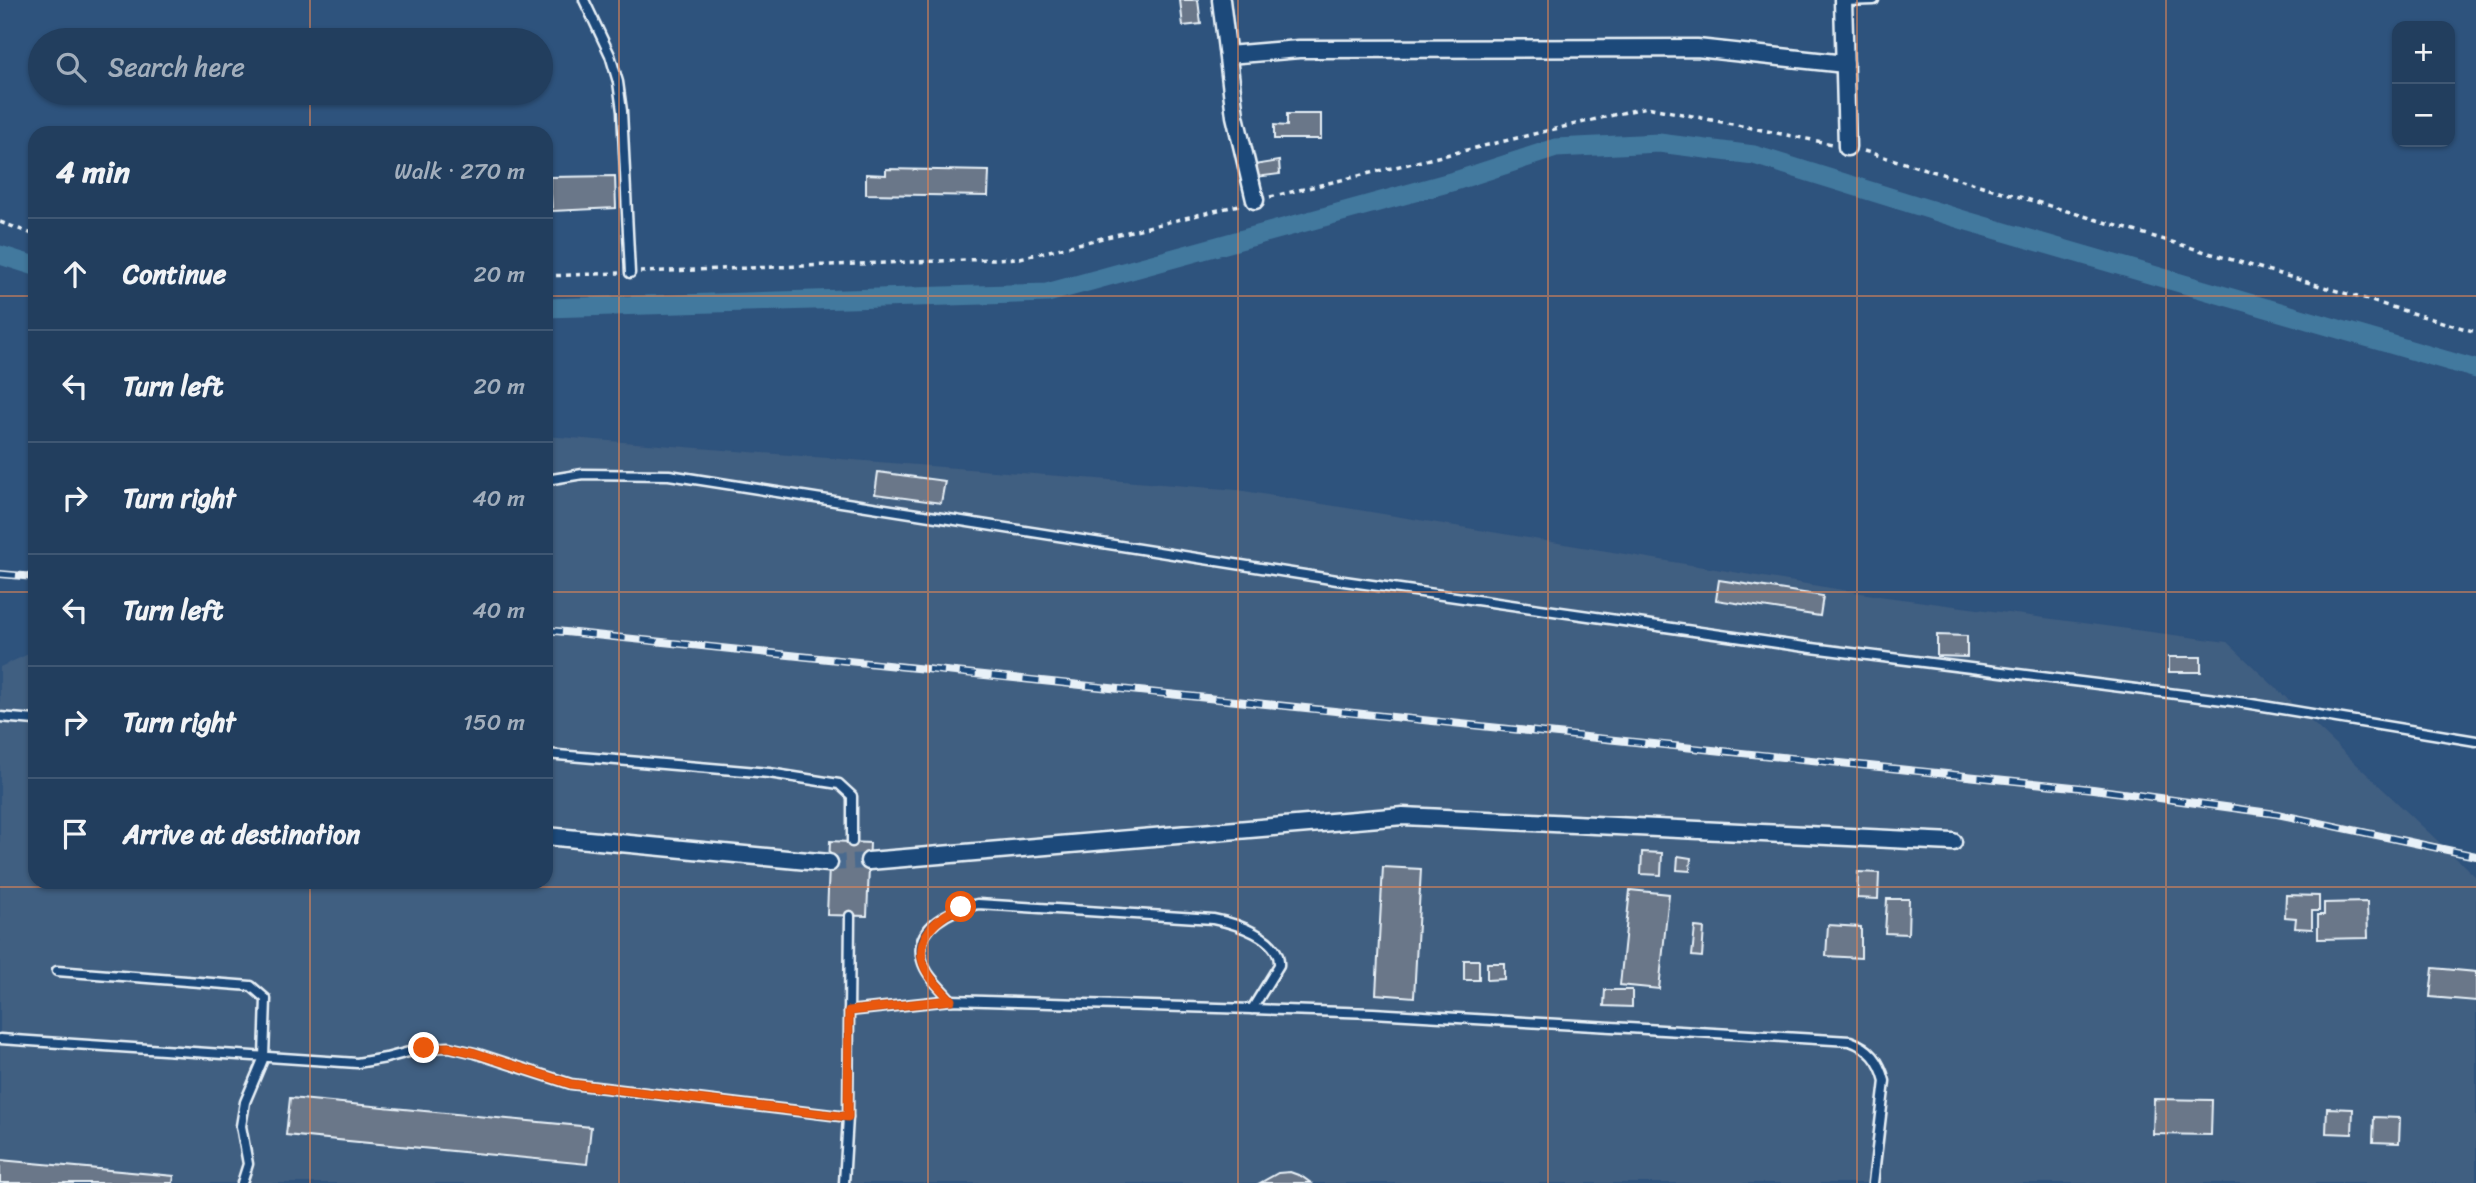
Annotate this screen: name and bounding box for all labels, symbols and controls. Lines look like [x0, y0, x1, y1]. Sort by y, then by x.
map controls [2392, 21, 2455, 147]
button: + [2392, 21, 2455, 84]
search box [28, 28, 553, 105]
text: Search here [108, 44, 245, 90]
icon: search [52, 48, 90, 86]
button: − [2392, 84, 2455, 147]
text: 4 min [56, 145, 130, 199]
text: Walk · 270 m [394, 151, 525, 192]
text: Continue [123, 251, 226, 297]
text: 20 m [474, 254, 525, 295]
icon: ahead [56, 255, 94, 293]
text: Turn left [123, 363, 223, 409]
text: 20 m [474, 366, 525, 407]
icon: left [56, 367, 94, 405]
text: Turn right [123, 475, 236, 521]
text: 40 m [472, 478, 525, 519]
icon: right [56, 479, 94, 517]
text: Turn left [123, 587, 223, 633]
text: 40 m [472, 590, 525, 631]
icon: left [56, 591, 94, 629]
text: Turn right [123, 699, 236, 745]
text: 150 m [463, 702, 525, 743]
icon: right [56, 703, 94, 741]
text: Arrive at destination [123, 811, 360, 857]
icon: arrive [56, 815, 94, 853]
route start [945, 891, 976, 922]
route end [408, 1032, 439, 1063]

